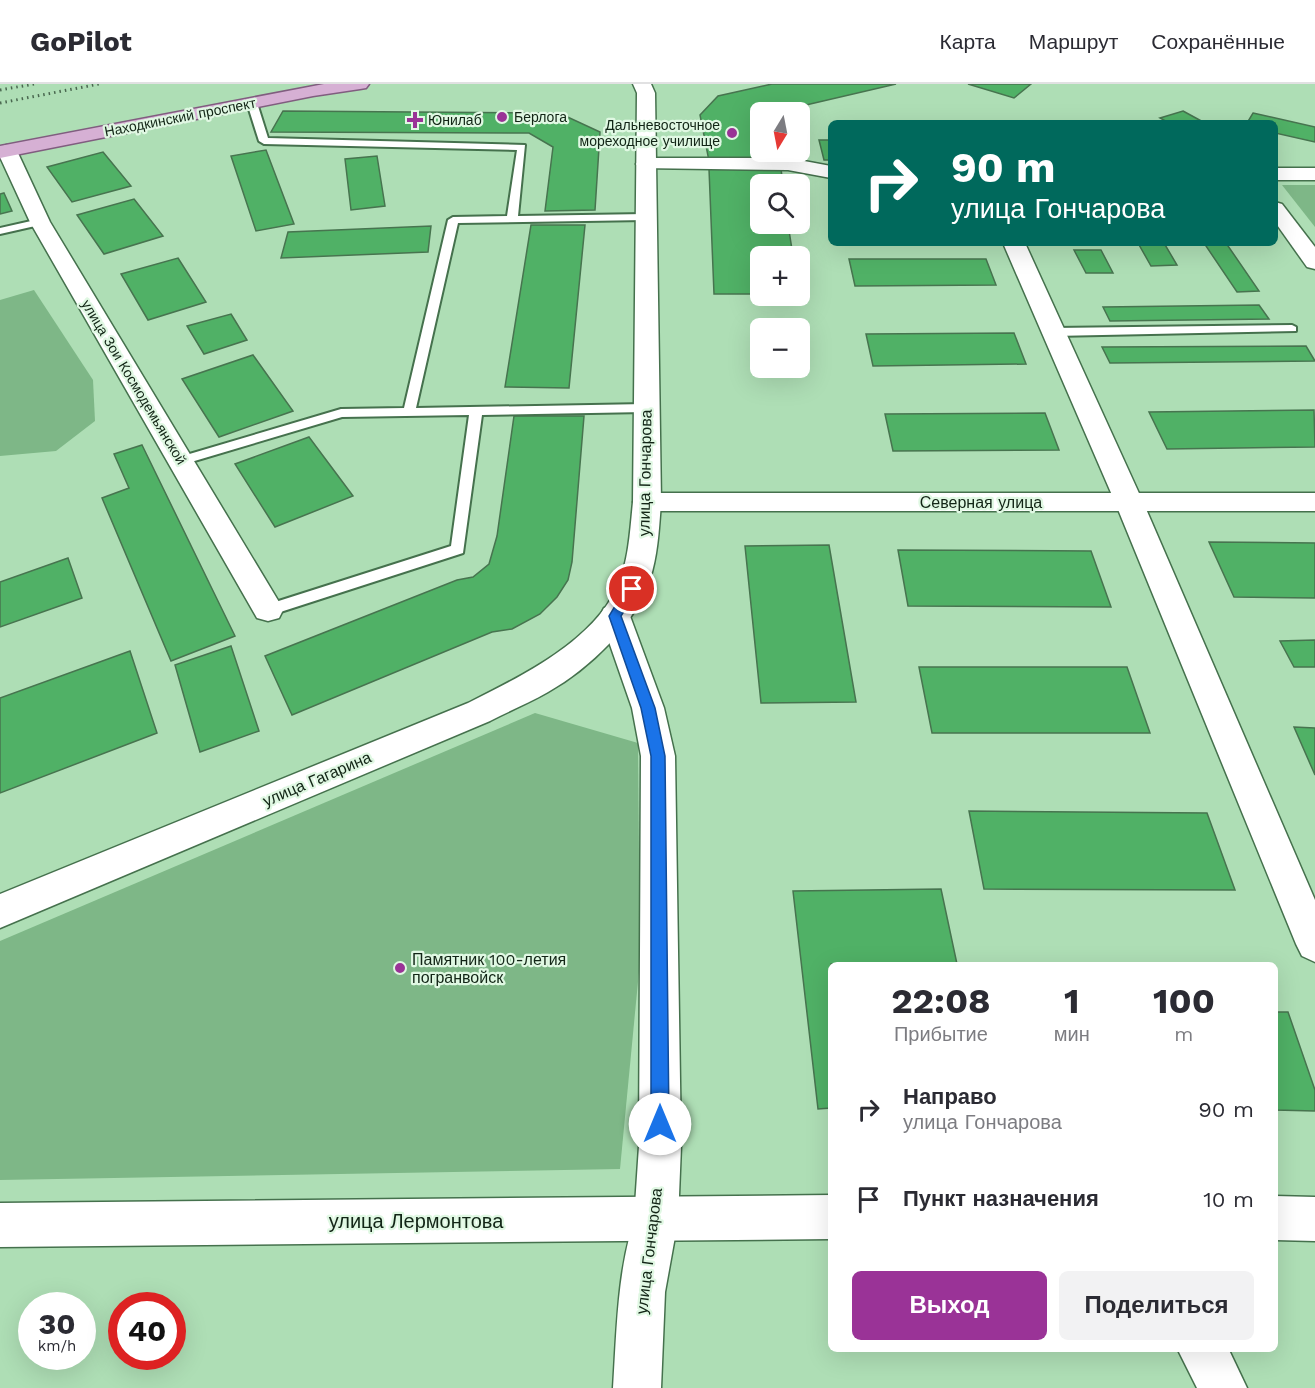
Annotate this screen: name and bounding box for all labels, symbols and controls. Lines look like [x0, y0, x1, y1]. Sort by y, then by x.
text: GoPilot [30, 25, 132, 58]
text: Карта [940, 29, 996, 54]
text: Маршрут [1029, 29, 1118, 54]
text: Сохранённые [1151, 29, 1285, 54]
street label: Находкинский проспект [103, 94, 258, 140]
north arrow [750, 102, 810, 162]
map controls [750, 102, 810, 378]
place label: Берлога [514, 109, 567, 125]
marker: Берлога [495, 110, 509, 124]
marker: Юнилаб [406, 111, 424, 129]
place label: Юнилаб [428, 112, 482, 128]
place label: Дальневосточное мореходное училище [580, 117, 720, 149]
marker: Дальневосточное мореходное училище [725, 126, 739, 140]
text: 90 m [951, 143, 1055, 192]
icon: right [852, 144, 930, 222]
button: search [750, 174, 810, 234]
text: улица Гончарова [951, 193, 1165, 225]
button: + [750, 246, 810, 306]
street label: улица Зои Космодемьянской [78, 297, 190, 467]
button: − [750, 318, 810, 378]
street label: улица Гончарова [634, 409, 656, 537]
street label: Северная улица [920, 493, 1042, 512]
pin [606, 563, 657, 614]
icon: arrive [615, 572, 648, 605]
street label: улица Гагарина [260, 748, 374, 810]
place label: Памятник 100-летия погранвойск [412, 950, 566, 987]
marker: Памятник 100-летия погранвойск [393, 961, 407, 975]
text: 22:08 [891, 980, 991, 1022]
text: 1 [1064, 980, 1080, 1022]
text: 100 [1153, 980, 1215, 1022]
text: Прибытие [894, 1022, 988, 1046]
text: мин [1054, 1022, 1090, 1046]
text: m [1174, 1022, 1193, 1046]
text: Направо [903, 1084, 997, 1109]
position arrow [628, 1092, 692, 1156]
icon: right [852, 1093, 885, 1126]
text: 90 m [1198, 1097, 1254, 1122]
text: улица Гончарова [903, 1110, 1062, 1134]
icon: arrive [852, 1183, 885, 1216]
text: Пункт назначения [903, 1186, 1099, 1211]
street label: улица Гончарова [632, 1187, 666, 1315]
text: 10 m [1203, 1187, 1254, 1212]
street label: улица Лермонтова [329, 1209, 504, 1233]
button: Выход [852, 1271, 1047, 1340]
button: Поделиться [1059, 1271, 1254, 1340]
speed limit sign: 40 [108, 1292, 186, 1370]
text: 30 [38, 1306, 76, 1341]
text: km/h [38, 1337, 76, 1355]

